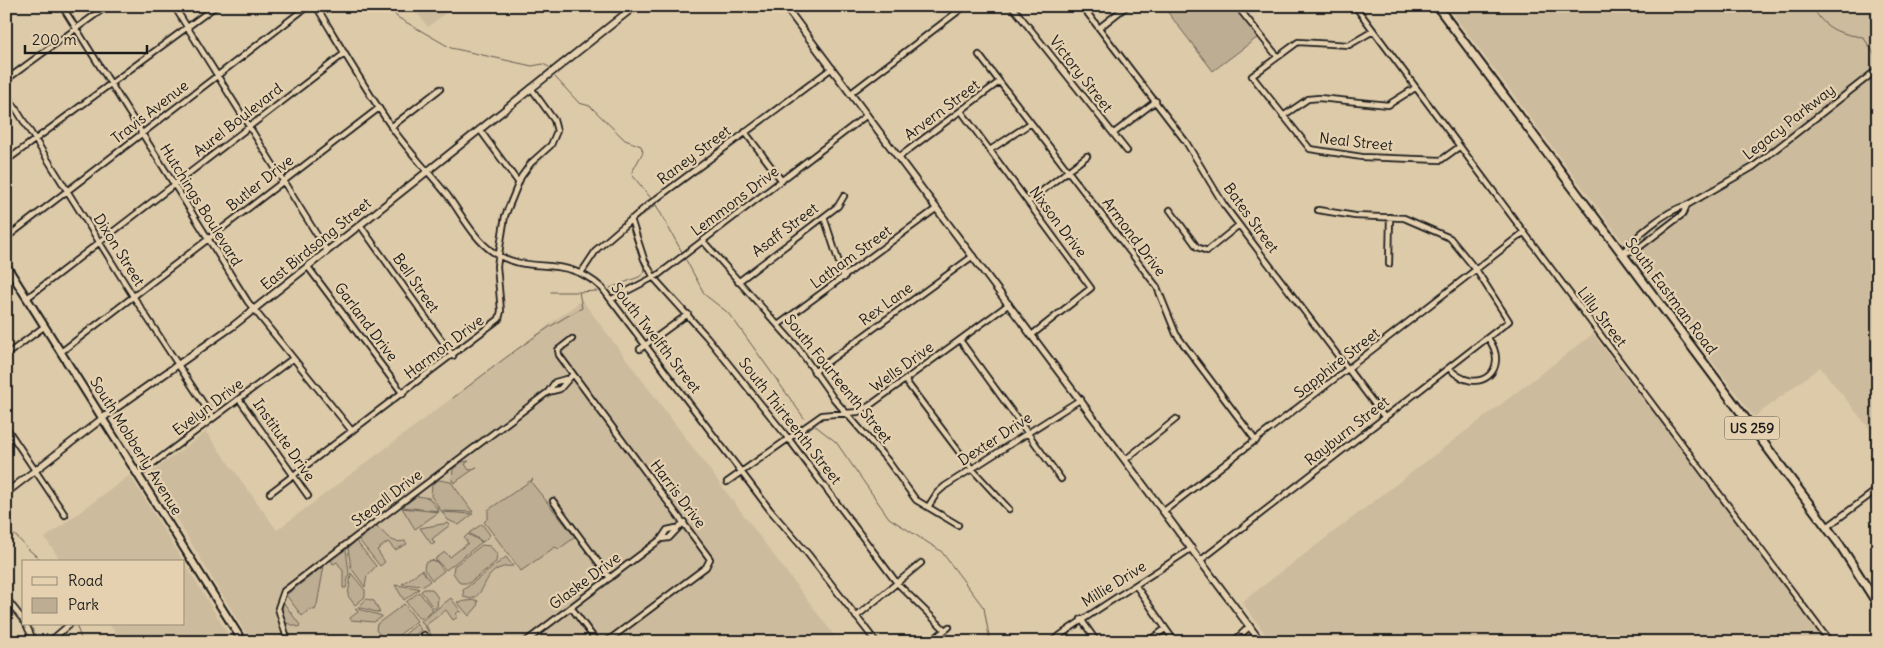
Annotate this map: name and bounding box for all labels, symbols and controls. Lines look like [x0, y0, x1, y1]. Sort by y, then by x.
scale bar [25, 22, 148, 54]
text: 200 m [32, 30, 77, 49]
street label: Victory Street [1046, 32, 1117, 116]
street label: Arvern Street [900, 75, 983, 144]
street label: Travis Avenue [107, 76, 192, 148]
street label: Aurel Boulevard [189, 79, 286, 160]
street label: Legacy Parkway [1739, 80, 1839, 164]
street label: Raney Street [653, 121, 734, 188]
street label: Neal Street [1318, 128, 1394, 155]
street label: Hutchings Boulevard [156, 140, 247, 270]
street label: Butler Drive [222, 150, 297, 215]
street label: Lemmons Drive [687, 161, 782, 240]
street label: Bates Street [1220, 179, 1283, 256]
street label: Nixson Drive [1026, 182, 1091, 261]
street label: East Birdsong Street [257, 193, 375, 294]
street label: Armond Drive [1099, 193, 1170, 280]
street label: Asaff Street [748, 198, 822, 261]
street label: Dixon Street [90, 210, 149, 289]
street label: Latham Street [806, 221, 895, 292]
street label: South Eastman Road [1621, 234, 1722, 358]
street label: Bell Street [389, 249, 444, 316]
street label: Garland Drive [331, 278, 402, 365]
street label: Rex Lane [855, 278, 916, 329]
street label: South Twelfth Street [607, 279, 705, 397]
street label: Lilly Street [1574, 283, 1631, 351]
street label: Harmon Drive [400, 310, 487, 383]
street label: South Fourteenth Street [780, 310, 896, 447]
street label: Sapphire Street [1290, 323, 1383, 402]
street label: Wells Drive [866, 337, 937, 396]
street label: South Thirteenth Street [735, 353, 846, 488]
street label: South Mobberly Avenue [86, 373, 187, 519]
street label: Evelyn Drive [169, 374, 247, 439]
street label: Rayburn Street [1301, 392, 1393, 469]
street label: Institute Drive [249, 395, 320, 485]
street label: Dexter Drive [954, 408, 1035, 469]
road number: US 259 [1724, 416, 1780, 439]
street label: Harris Drive [646, 456, 710, 532]
street label: Stegall Drive [348, 465, 426, 530]
street label: Glaske Drive [545, 548, 624, 614]
street label: Millie Drive [1078, 556, 1150, 611]
legend [22, 560, 185, 626]
text: Road [68, 571, 103, 590]
text: Park [68, 595, 99, 614]

